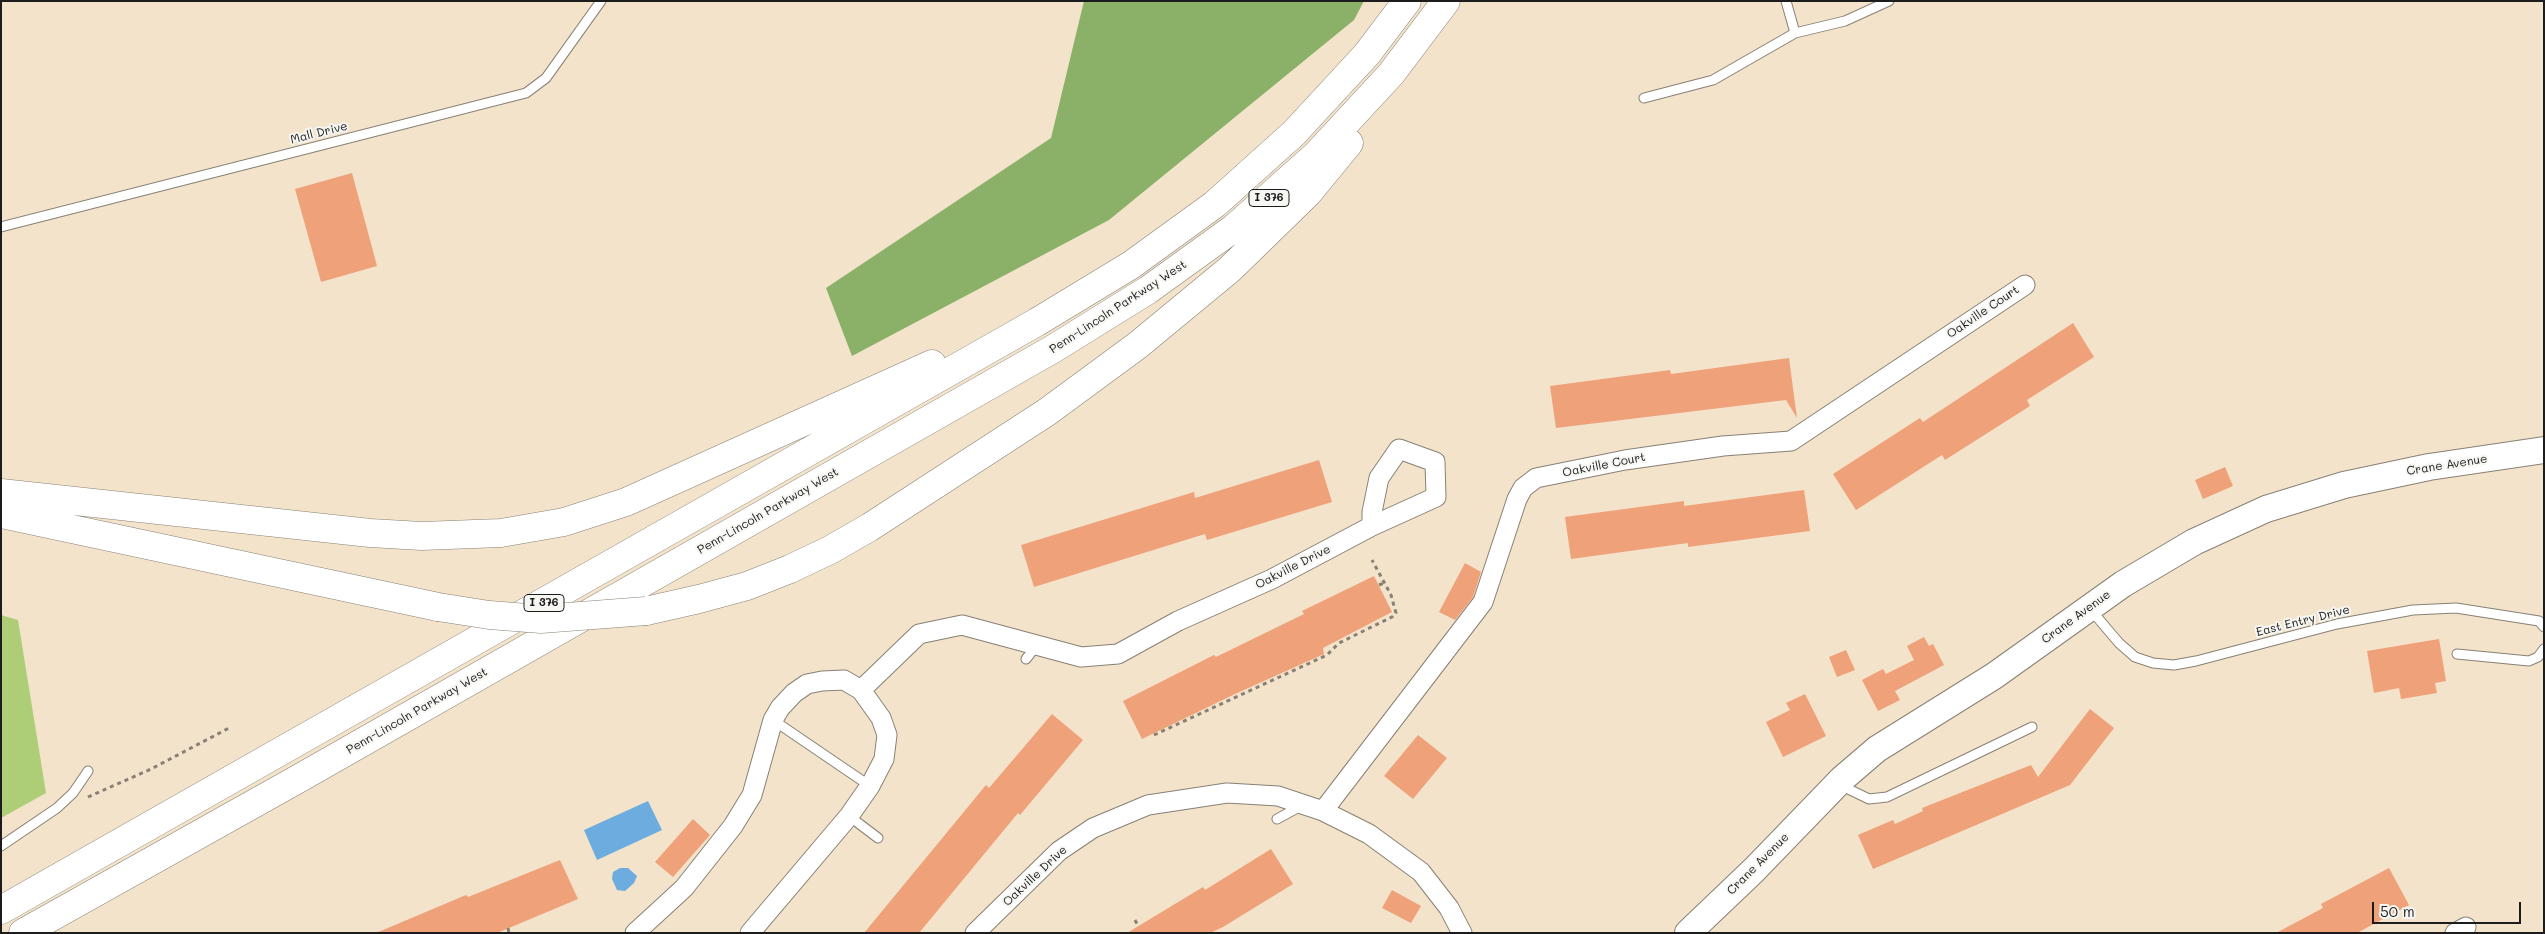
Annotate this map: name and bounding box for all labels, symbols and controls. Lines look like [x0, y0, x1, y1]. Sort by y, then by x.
street label: Mall Drive [289, 119, 349, 147]
road number: I 376 [1249, 190, 1289, 207]
street label: Penn-Lincoln Parkway West [1047, 257, 1189, 357]
street label: Oakville Court [1944, 282, 2022, 342]
street label: Oakville Court [1561, 450, 1647, 480]
street label: Crane Avenue [2406, 452, 2488, 478]
street label: Penn-Lincoln Parkway West [695, 465, 841, 557]
street label: Oakville Drive [1253, 542, 1333, 592]
street label: Crane Avenue [2039, 587, 2113, 647]
road number: I 376 [524, 594, 564, 612]
street label: East Entry Drive [2255, 602, 2351, 640]
street label: Penn-Lincoln Parkway West [344, 665, 490, 757]
street label: Crane Avenue [1724, 830, 1792, 898]
street label: Oakville Drive [1000, 843, 1070, 909]
scale bar [2375, 892, 2524, 924]
text: 50 m [2380, 901, 2415, 921]

